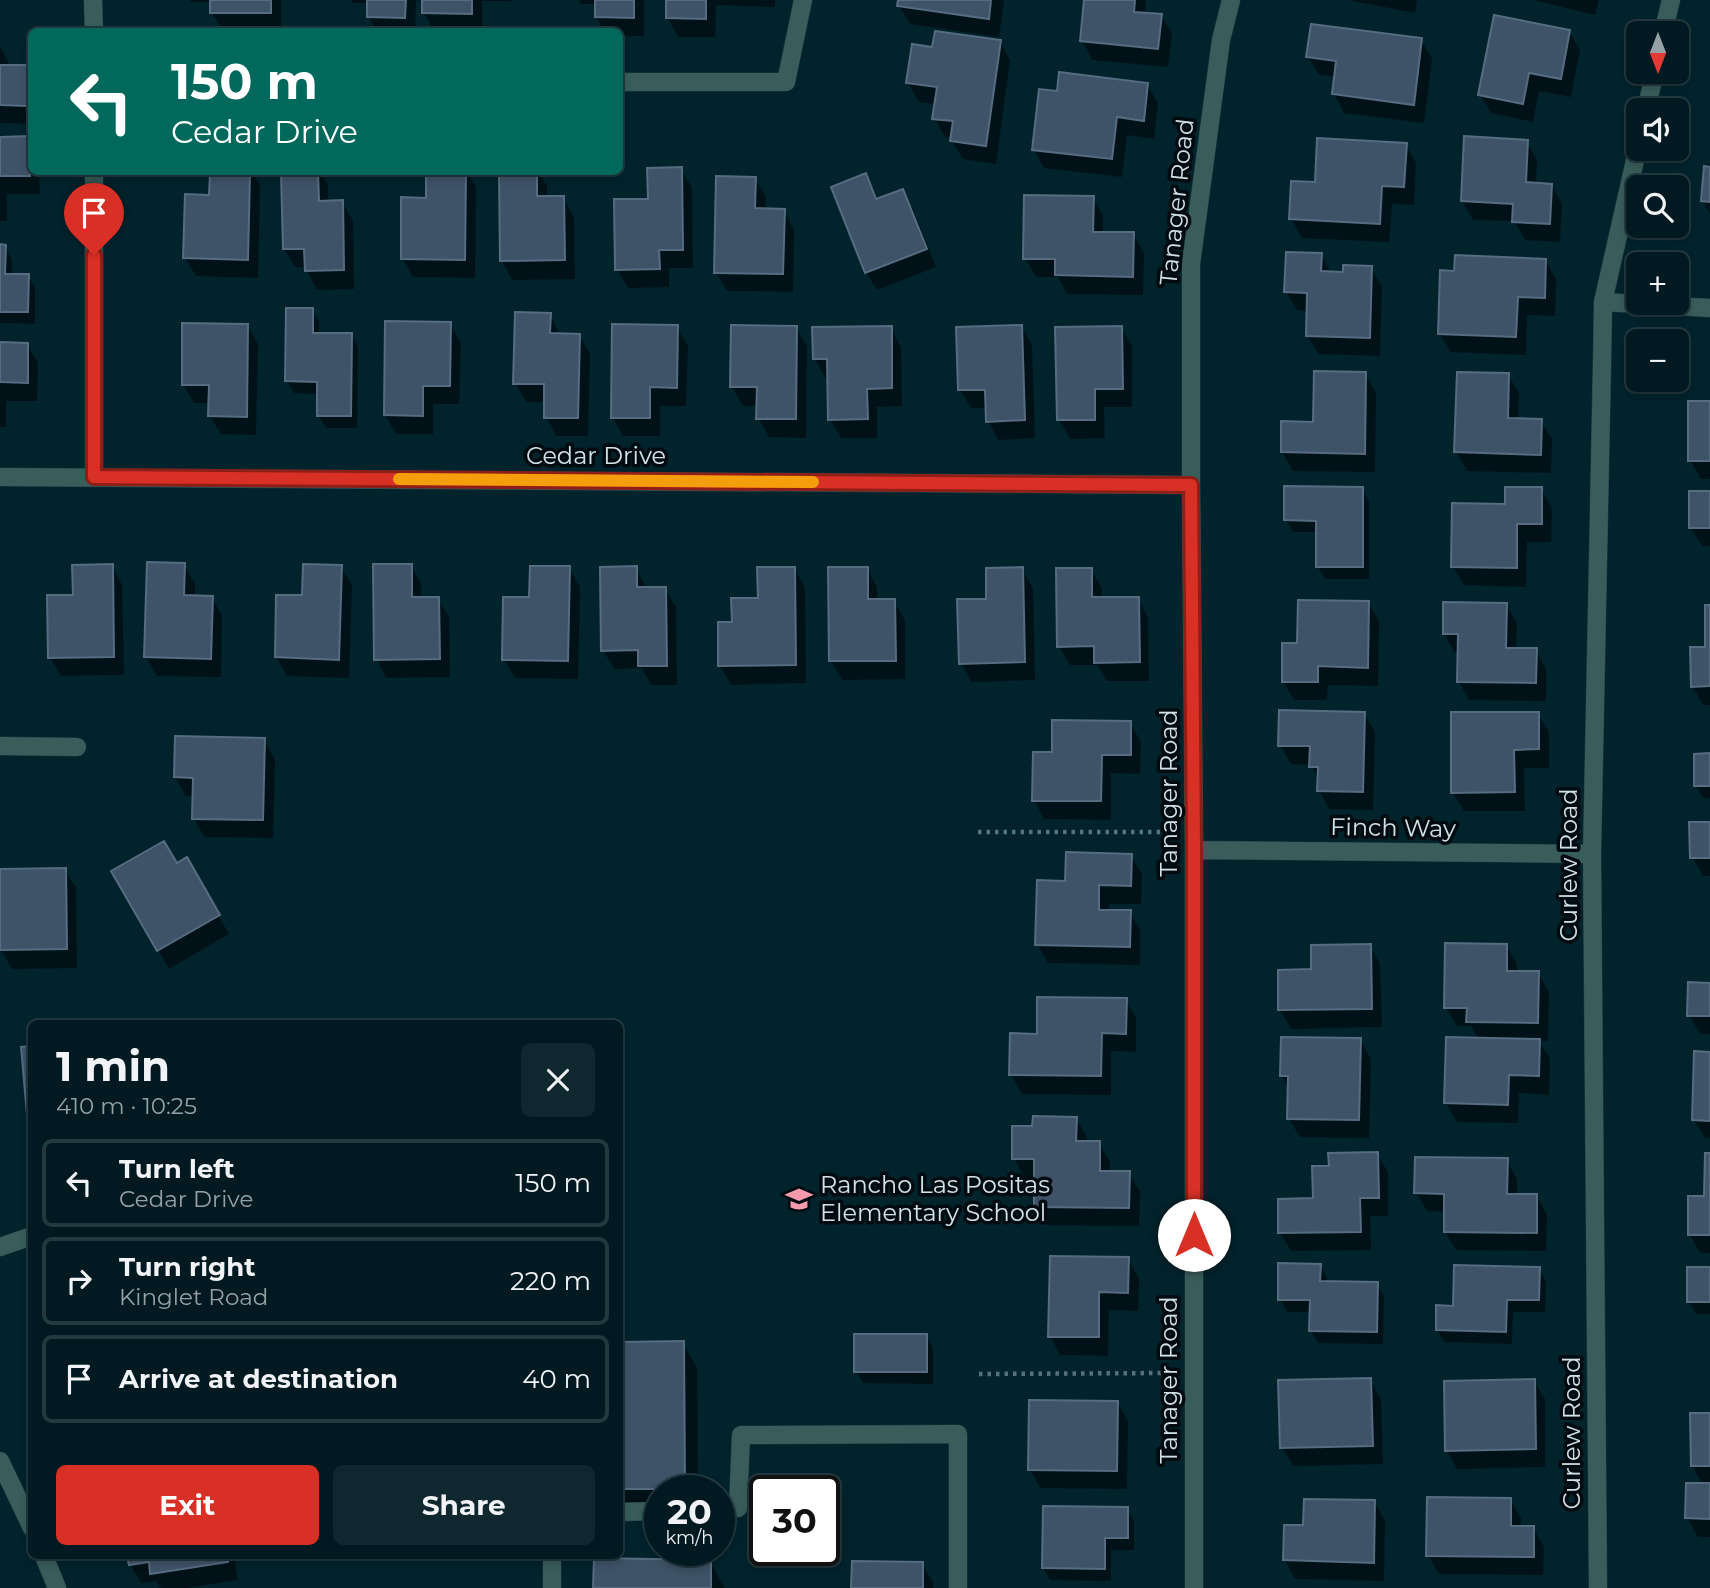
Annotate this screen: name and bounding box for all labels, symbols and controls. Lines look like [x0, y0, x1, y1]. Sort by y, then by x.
north arrow [1626, 21, 1689, 84]
map controls [1626, 21, 1689, 392]
text: 150 m [171, 52, 318, 111]
icon: left [56, 56, 147, 147]
button: sound [1626, 98, 1689, 161]
text: Cedar Drive [171, 112, 358, 151]
street label: Tanager Road [1153, 117, 1200, 287]
button: search [1626, 175, 1689, 238]
pin [64, 183, 124, 255]
icon: arrive [75, 194, 113, 232]
button: + [1626, 252, 1689, 315]
button: − [1626, 329, 1689, 392]
street label: Cedar Drive [526, 441, 666, 470]
street label: Tanager Road [1154, 709, 1183, 877]
street label: Curlew Road [1554, 788, 1583, 942]
street label: Finch Way [1330, 812, 1456, 843]
text: 1 min [56, 1040, 170, 1092]
button: close [521, 1043, 595, 1117]
text: 410 m · 10:25 [56, 1092, 197, 1120]
text: Turn left [119, 1153, 235, 1185]
icon: left [60, 1164, 98, 1202]
text: 150 m [515, 1167, 591, 1199]
place label: Rancho Las Positas Elementary School [820, 1170, 1050, 1227]
school or university icon: Rancho Las Positas Elementary School [784, 1184, 814, 1214]
text: Cedar Drive [119, 1185, 253, 1213]
position arrow [1157, 1198, 1231, 1272]
text: Turn right [119, 1251, 255, 1283]
icon: right [60, 1262, 98, 1300]
text: 220 m [510, 1265, 591, 1297]
text: Kinglet Road [119, 1283, 268, 1311]
street label: Tanager Road [1154, 1296, 1183, 1464]
street label: Curlew Road [1557, 1356, 1586, 1510]
icon: arrive [60, 1360, 98, 1398]
text: Arrive at destination [119, 1363, 398, 1395]
text: 40 m [522, 1363, 591, 1395]
button: Exit [56, 1465, 319, 1545]
button: Share [333, 1465, 595, 1545]
speed limit sign: 30 [749, 1475, 840, 1566]
text: 20 [667, 1490, 712, 1533]
text: km/h [665, 1527, 714, 1549]

